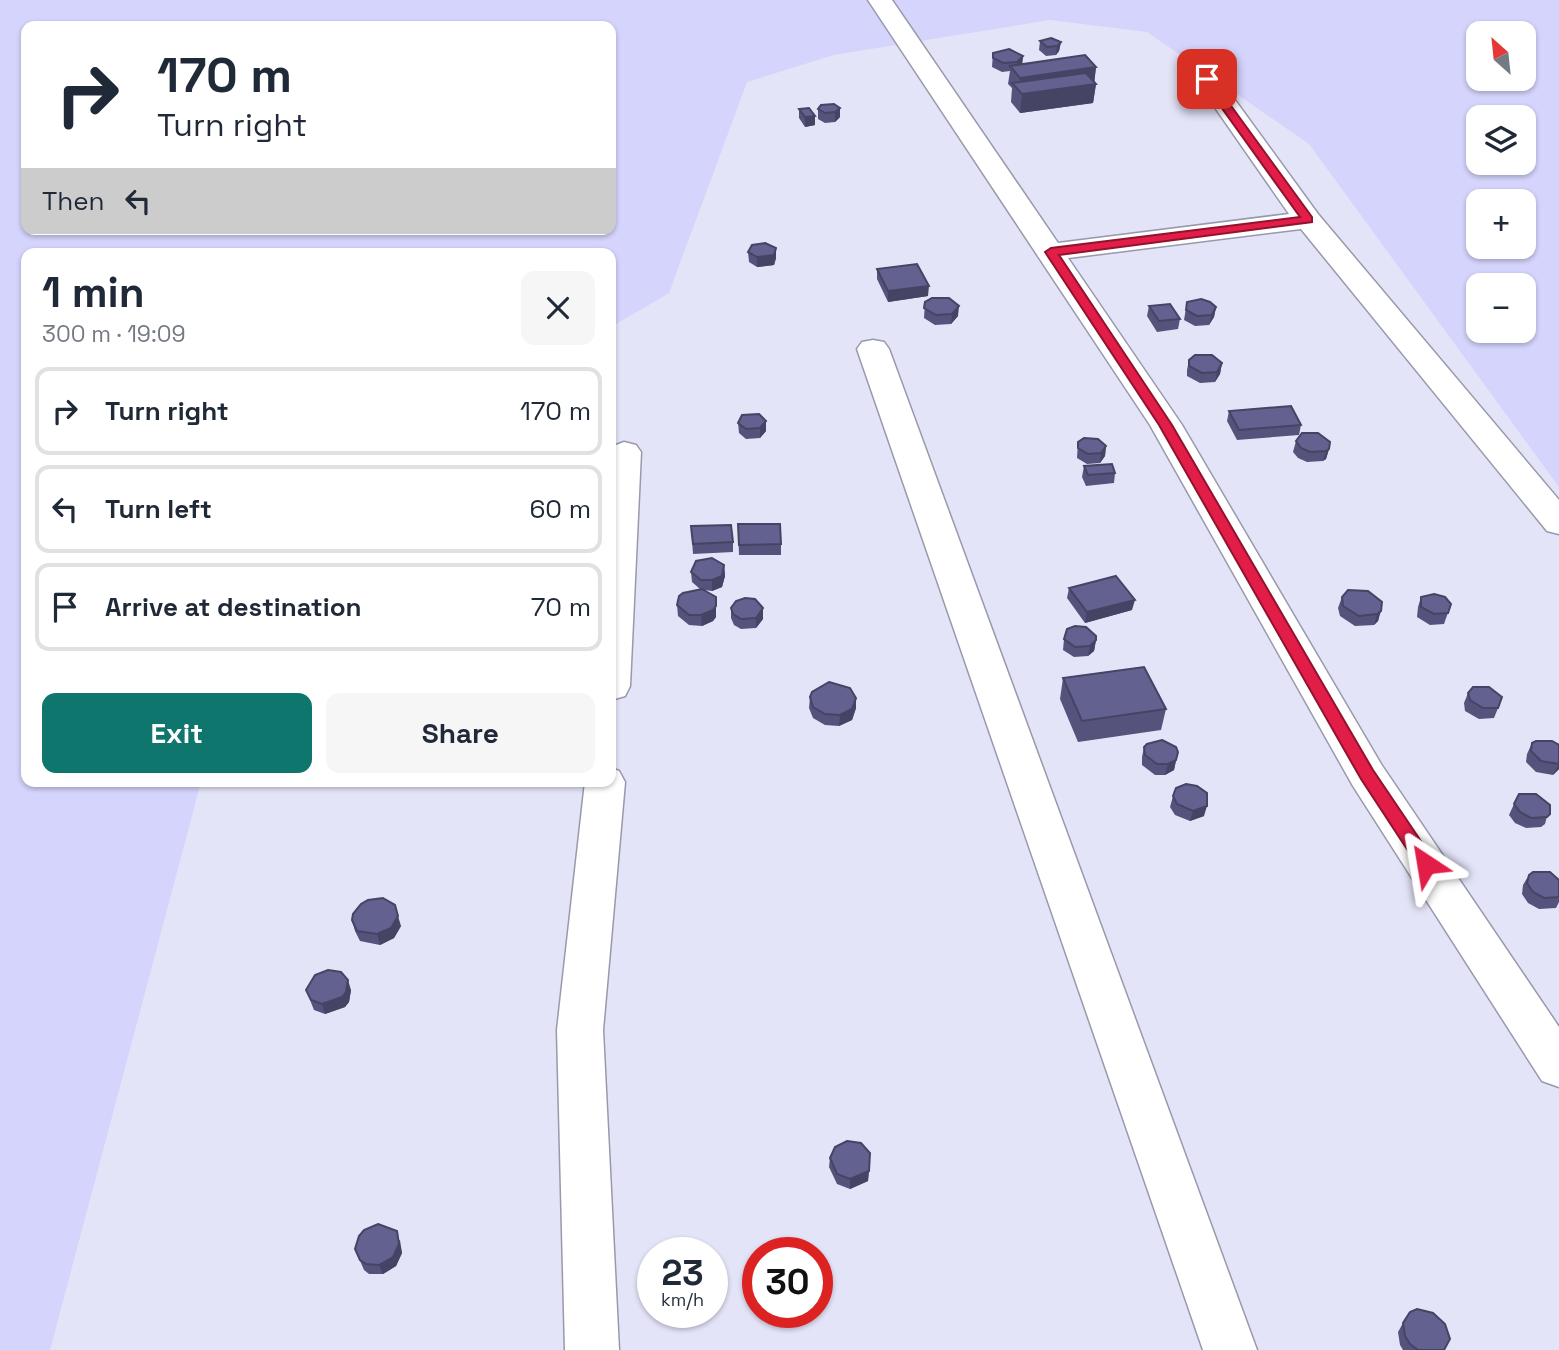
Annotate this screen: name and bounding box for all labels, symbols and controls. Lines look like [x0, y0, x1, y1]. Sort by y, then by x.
north arrow [1466, 21, 1536, 91]
map controls [1466, 21, 1536, 343]
text: 170 m [157, 44, 292, 106]
icon: right [42, 49, 133, 140]
pin [1177, 49, 1237, 109]
icon: arrive [1188, 60, 1226, 98]
text: Turn right [157, 105, 307, 145]
button: layers [1466, 105, 1536, 175]
icon: left [119, 182, 157, 220]
text: Then [42, 184, 105, 218]
button: + [1466, 189, 1536, 259]
text: 1 min [42, 266, 145, 319]
button: close [521, 271, 595, 345]
button: − [1466, 273, 1536, 343]
text: 300 m · 19:09 [42, 319, 186, 349]
icon: right [46, 392, 84, 430]
text: Turn right [105, 394, 229, 428]
text: 170 m [520, 394, 591, 428]
icon: left [46, 490, 84, 528]
text: Turn left [105, 492, 212, 526]
text: 60 m [529, 492, 591, 526]
icon: arrive [46, 588, 84, 626]
text: Arrive at destination [105, 590, 362, 624]
text: 70 m [531, 590, 591, 624]
button: Exit [42, 693, 312, 773]
button: Share [326, 693, 595, 773]
position arrow [1389, 827, 1463, 901]
speed limit sign: 30 [742, 1237, 833, 1328]
text: 23 [661, 1251, 704, 1295]
text: km/h [661, 1288, 704, 1311]

